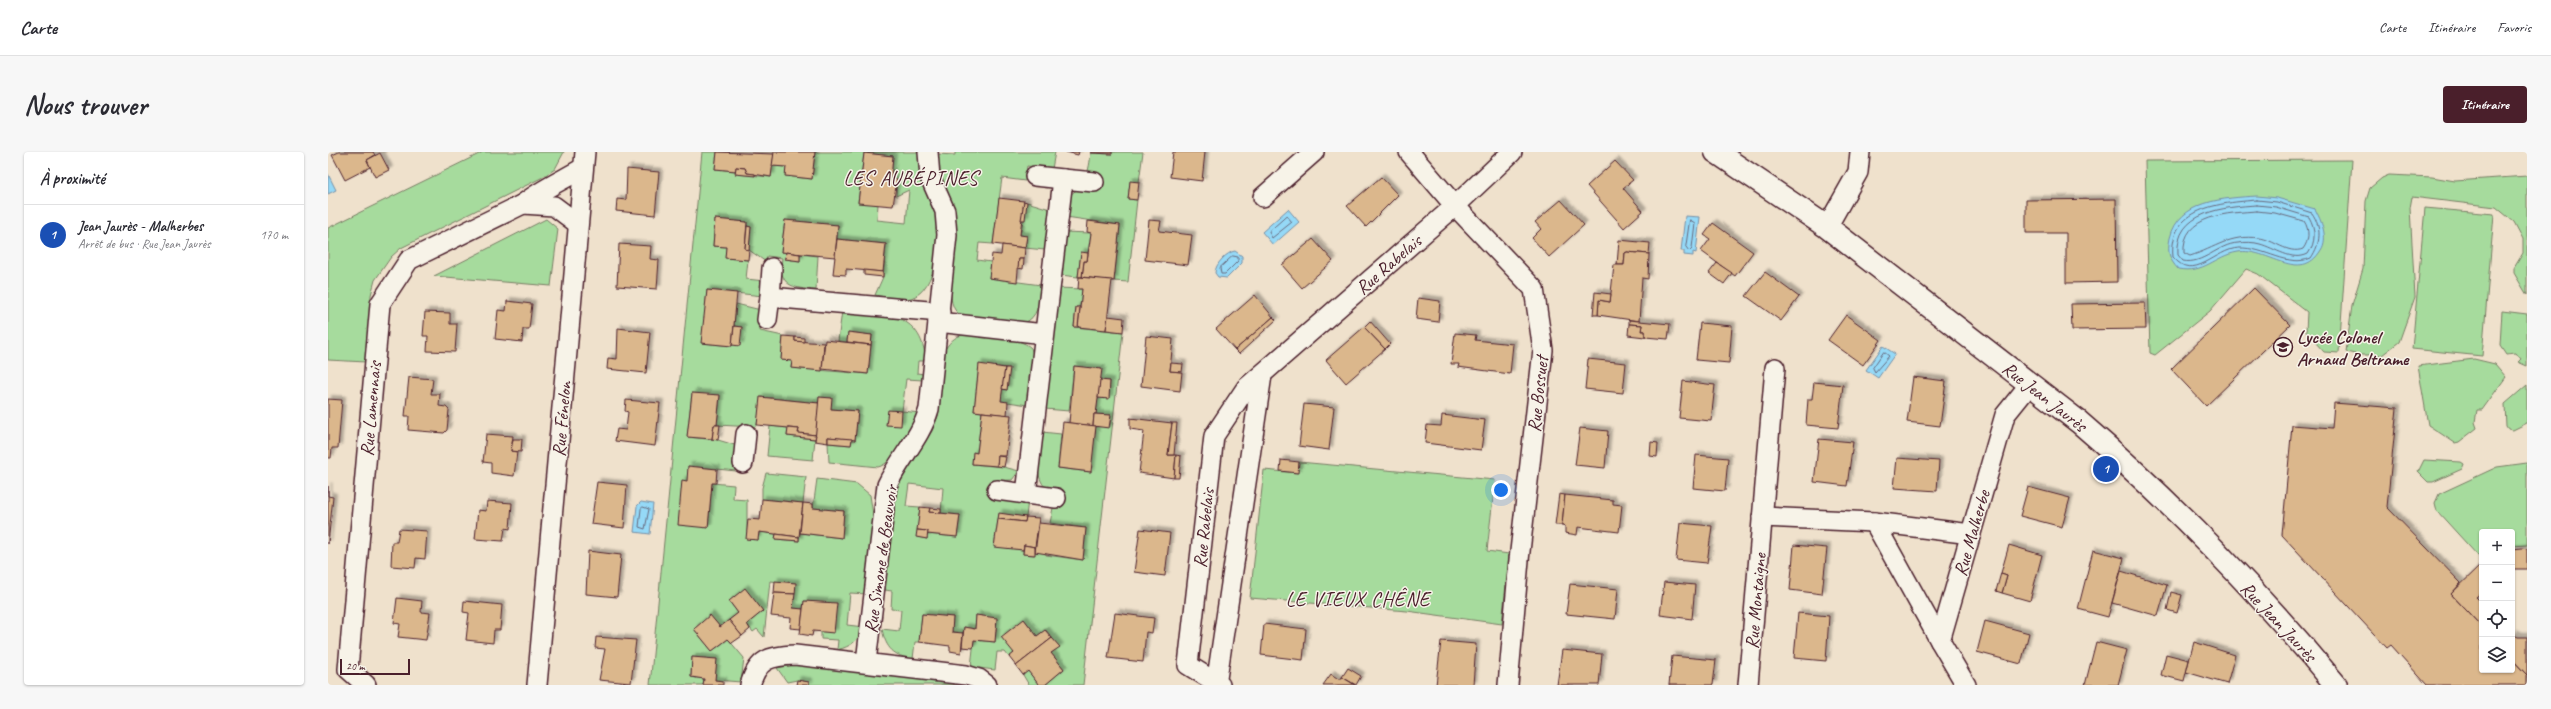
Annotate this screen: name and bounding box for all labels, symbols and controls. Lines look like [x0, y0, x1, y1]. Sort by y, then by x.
text: Carte [20, 16, 57, 40]
text: Carte [2379, 19, 2406, 36]
text: Itinéraire [2428, 19, 2475, 36]
text: Favoris [2497, 19, 2531, 36]
button: Itinéraire [2443, 86, 2527, 123]
text: Nous trouver [24, 87, 147, 122]
district label: LES AUBÉPINES [843, 166, 982, 191]
text: À proximité [40, 168, 105, 189]
text: Jean Jaurès - Malherbes [78, 217, 203, 236]
text: 1 [50, 227, 56, 243]
text: 170 m [260, 227, 288, 243]
street label: Rue Rabelais [1351, 228, 1428, 300]
text: Arrêt de bus · Rue Jean Jaurès [78, 236, 211, 252]
place label: Lycée Colonel Arnaud Beltrame [2297, 325, 2410, 371]
school or university icon: Lycée Colonel Arnaud Beltrame [2272, 336, 2294, 358]
street label: Rue Bossuet [1522, 352, 1554, 433]
street label: Rue Jean Jaurès [1997, 356, 2093, 439]
street label: Rue Lamennais [355, 358, 387, 457]
street label: Rue Fénelon [547, 379, 577, 458]
pin: 1 [2093, 454, 2119, 484]
your location [1491, 480, 1511, 500]
street label: Rue Simone de Beauvoir [859, 482, 903, 635]
street label: Rue Rabelais [1188, 486, 1220, 569]
street label: Rue Malherbe [1948, 486, 1996, 579]
map controls [2479, 529, 2515, 673]
button: + [2479, 529, 2515, 565]
street label: Rue Montaigne [1740, 550, 1772, 650]
button: − [2479, 565, 2515, 601]
street label: Rue Jean Jaurès [2235, 577, 2323, 669]
district label: LE VIEUX CHÊNE [1286, 587, 1432, 612]
button: locate [2479, 601, 2515, 637]
button: layers [2479, 637, 2515, 673]
scale bar [340, 657, 410, 676]
text: 20 m [346, 659, 365, 673]

